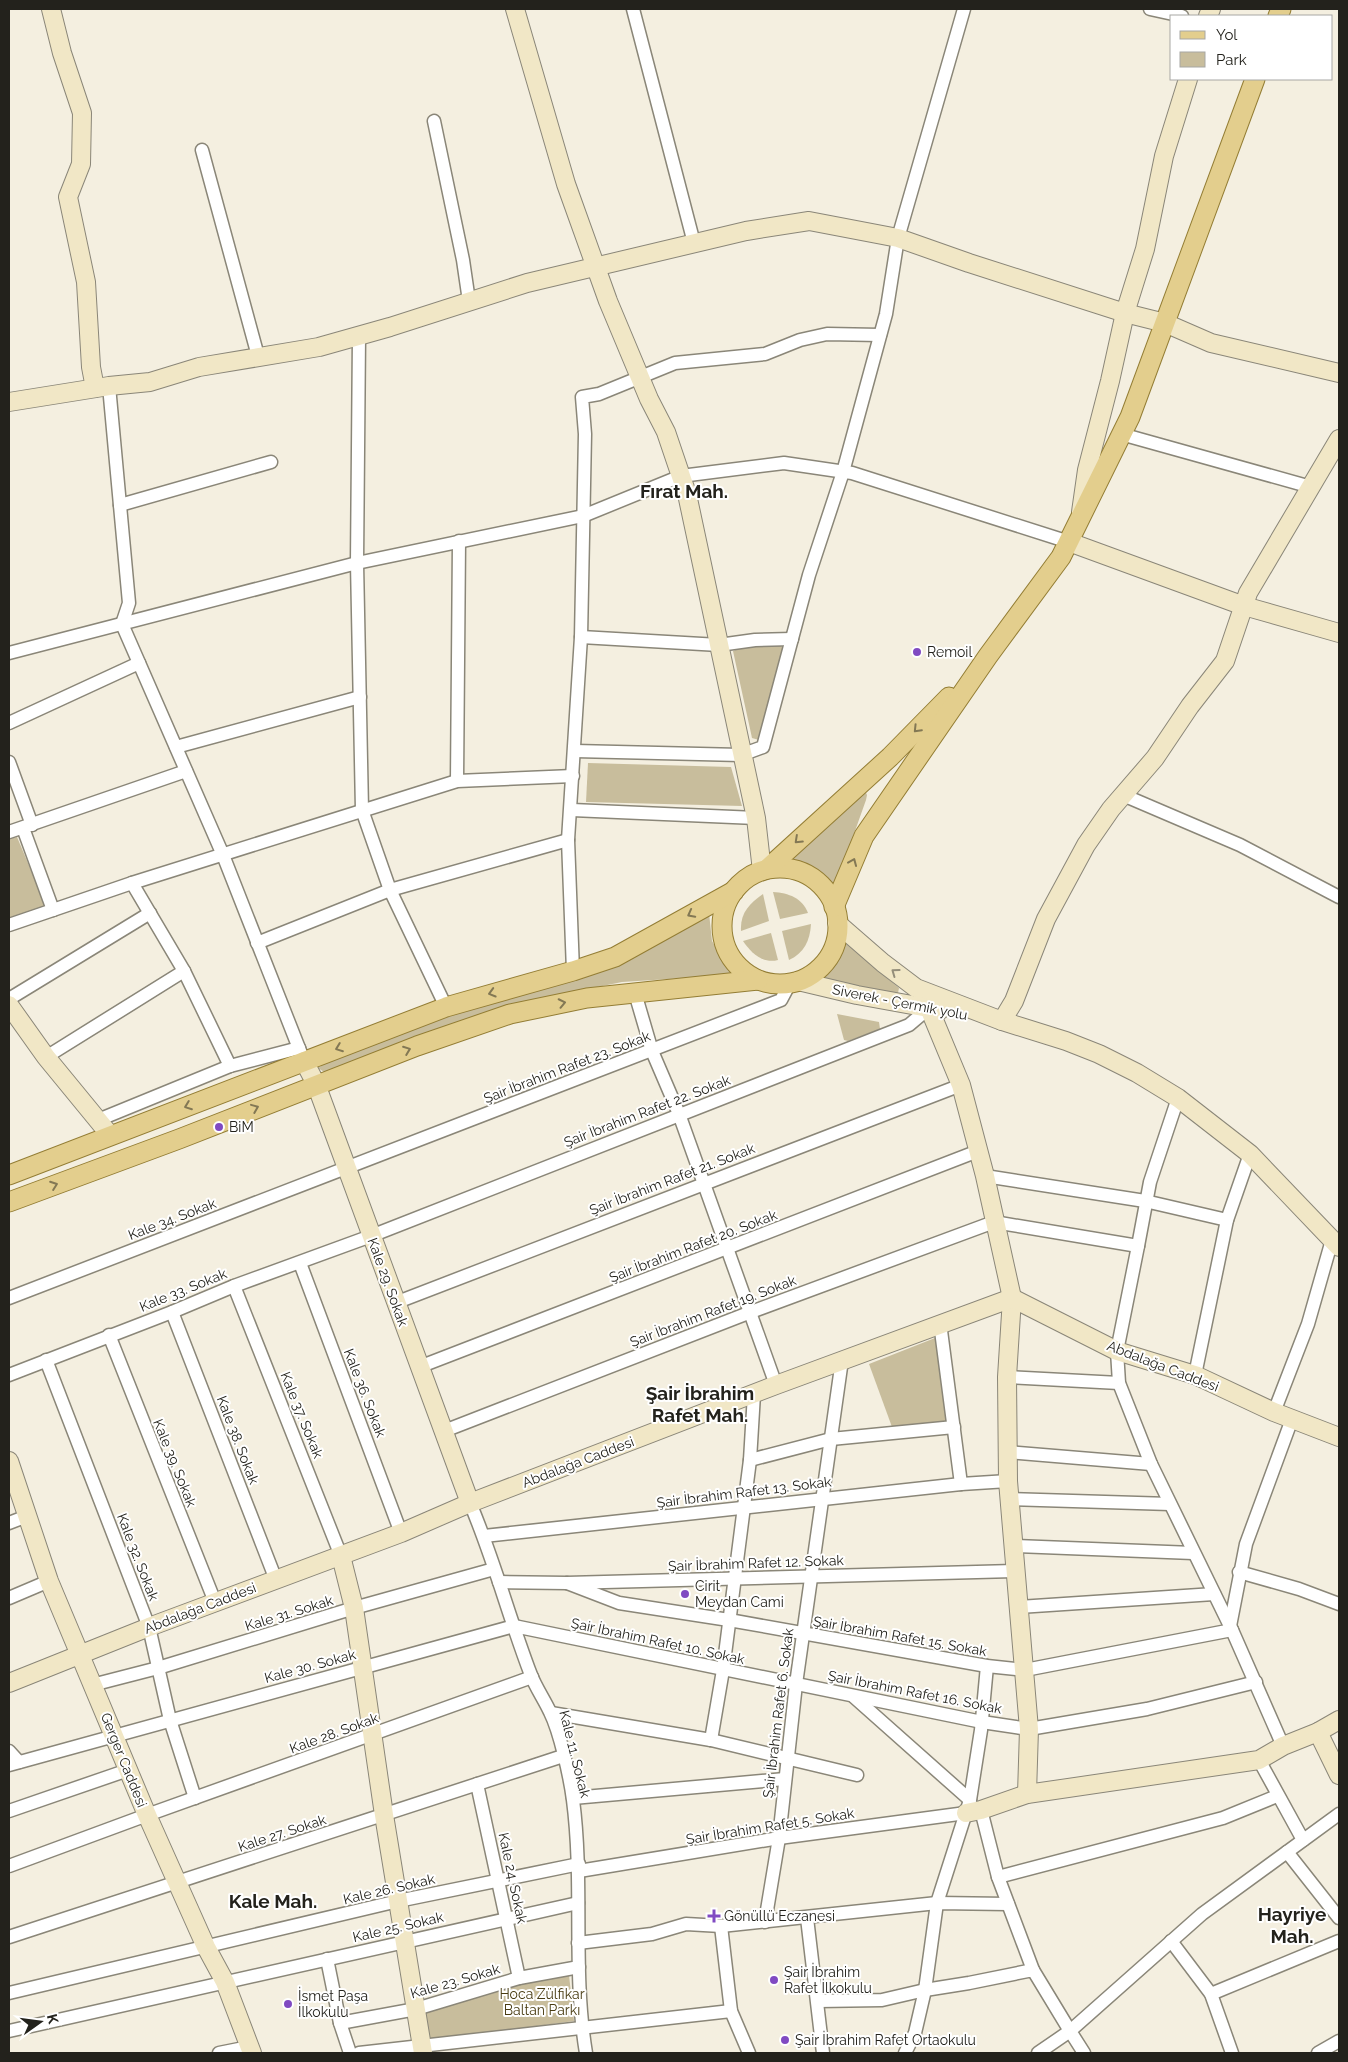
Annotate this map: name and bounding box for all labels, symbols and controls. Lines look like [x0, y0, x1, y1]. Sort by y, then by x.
legend [1170, 15, 1333, 80]
text: Yol [1216, 26, 1238, 44]
text: Park [1216, 51, 1247, 69]
district label: Fırat Mah. [640, 480, 728, 502]
place label: Remoil [927, 644, 972, 660]
marker: Remoil [911, 646, 923, 658]
one-way arrow [914, 723, 923, 732]
one-way arrow [795, 834, 804, 843]
one-way arrow [846, 858, 857, 867]
one-way arrow [687, 908, 696, 918]
one-way arrow [891, 969, 901, 978]
street label: Siverek - Çermik yolu [831, 981, 969, 1023]
one-way arrow [489, 988, 497, 998]
one-way arrow [558, 998, 567, 1009]
street label: Şair İbrahim Rafet 23. Sokak [481, 1026, 653, 1106]
one-way arrow [336, 1042, 344, 1052]
one-way arrow [402, 1046, 411, 1056]
street label: Şair İbrahim Rafet 22. Sokak [561, 1070, 733, 1150]
one-way arrow [184, 1100, 192, 1110]
one-way arrow [251, 1104, 259, 1114]
place label: BiM [229, 1119, 254, 1135]
marker: BiM [213, 1121, 225, 1133]
street label: Şair İbrahim Rafet 21. Sokak [586, 1138, 757, 1218]
one-way arrow [50, 1181, 58, 1191]
street label: Kale 34. Sokak [126, 1195, 219, 1243]
street label: Şair İbrahim Rafet 20. Sokak [606, 1204, 780, 1285]
street label: Kale 29. Sokak [365, 1235, 412, 1329]
street label: Kale 33. Sokak [137, 1265, 229, 1315]
street label: Şair İbrahim Rafet 19. Sokak [627, 1270, 799, 1350]
street label: Abdalağa Caddesi [1105, 1337, 1221, 1395]
street label: Kale 36. Sokak [341, 1346, 389, 1440]
street label: Kale 37. Sokak [277, 1369, 327, 1461]
district label: Şair İbrahim Rafet Mah. [646, 1382, 754, 1426]
street label: Kale 38. Sokak [214, 1393, 262, 1487]
street label: Kale 39. Sokak [150, 1417, 200, 1510]
street label: Abdalağa Caddesi [520, 1433, 636, 1491]
street label: Şair İbrahim Rafet 13. Sokak [655, 1471, 833, 1511]
street label: Kale 32. Sokak [114, 1511, 162, 1604]
street label: Şair İbrahim Rafet 12. Sokak [668, 1550, 845, 1574]
place label: Cirit Meydan Cami [695, 1578, 784, 1610]
street label: Abdalağa Caddesi [142, 1579, 258, 1637]
marker: Cirit Meydan Cami [679, 1588, 691, 1600]
street label: Kale 31. Sokak [243, 1592, 335, 1634]
street label: Şair İbrahim Rafet 15. Sokak [812, 1611, 989, 1659]
street label: Şair İbrahim Rafet 10. Sokak [570, 1613, 747, 1667]
street label: Şair İbrahim Rafet 6. Sokak [758, 1626, 796, 1799]
street label: Kale 30. Sokak [263, 1646, 358, 1686]
street label: Şair İbrahim Rafet 16. Sokak [827, 1665, 1004, 1717]
street label: Kale 28. Sokak [287, 1709, 381, 1756]
street label: Kale 11. Sokak [556, 1709, 594, 1800]
street label: Gerger Caddesi [98, 1710, 150, 1810]
street label: Şair İbrahim Rafet 5. Sokak [684, 1803, 856, 1847]
street label: Kale 27. Sokak [236, 1811, 329, 1855]
street label: Kale 24. Sokak [496, 1831, 531, 1926]
street label: Kale 26. Sokak [342, 1871, 437, 1907]
district label: Kale Mah. [229, 1890, 317, 1912]
district label: Hayriye Mah. [1258, 1903, 1326, 1947]
place label: Gönüllü Eczanesi [724, 1908, 835, 1924]
street label: Kale 25. Sokak [351, 1909, 445, 1945]
marker: Gönüllü Eczanesi [708, 1910, 720, 1922]
street label: Kale 23. Sokak [408, 1960, 502, 2001]
place label: Şair İbrahim Rafet İlkokulu [784, 1962, 872, 1996]
marker: Şair İbrahim Rafet İlkokulu [768, 1974, 780, 1986]
place label: İsmet Paşa İlkokulu [298, 1986, 368, 2020]
park label: Hoca Zülfikar Baltan Parkı [499, 1986, 585, 2018]
north arrow [15, 1997, 65, 2047]
marker: İsmet Paşa İlkokulu [282, 1998, 294, 2010]
text: K [44, 2012, 62, 2026]
place label: Şair İbrahim Rafet Ortaokulu [795, 2030, 976, 2048]
marker: Şair İbrahim Rafet Ortaokulu [779, 2034, 791, 2046]

